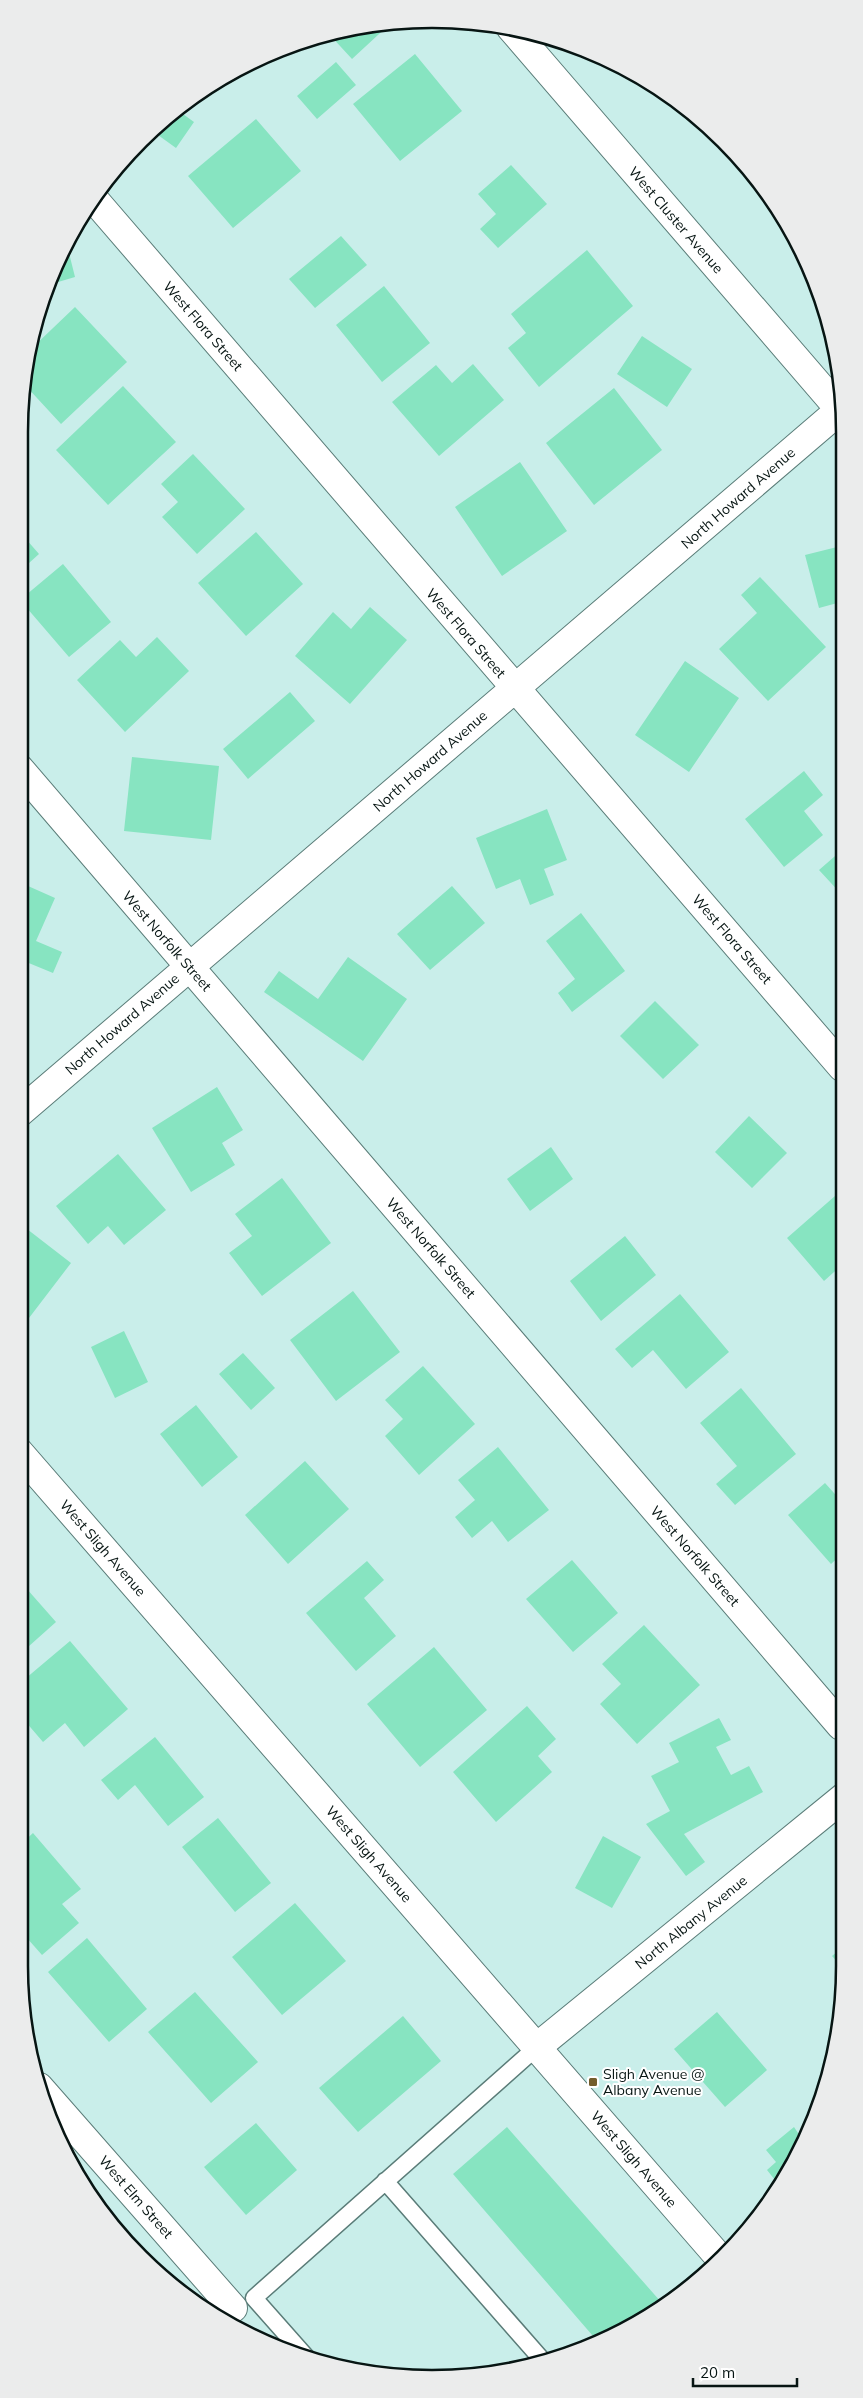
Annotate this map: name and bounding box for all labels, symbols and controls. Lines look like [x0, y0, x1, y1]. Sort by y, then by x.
street label: West Cluster Avenue [625, 163, 727, 277]
street label: West Flora Street [159, 278, 247, 375]
street label: North Howard Avenue [677, 443, 799, 553]
street label: West Flora Street [422, 585, 510, 682]
street label: North Howard Avenue [369, 706, 491, 816]
street label: West Norfolk Street [119, 887, 216, 995]
street label: West Flora Street [688, 891, 776, 988]
street label: North Howard Avenue [61, 969, 183, 1079]
street label: West Norfolk Street [383, 1194, 480, 1302]
street label: West Sligh Avenue [56, 1496, 150, 1600]
street label: West Norfolk Street [647, 1502, 744, 1610]
street label: West Sligh Avenue [322, 1802, 416, 1906]
street label: North Albany Avenue [631, 1871, 751, 1973]
place label: Sligh Avenue @ Albany Avenue [603, 2065, 705, 2099]
marker: Sligh Avenue @ Albany Avenue [587, 2076, 599, 2088]
street label: West Sligh Avenue [587, 2107, 681, 2211]
street label: West Elm Street [95, 2152, 177, 2242]
scale bar [693, 2356, 797, 2388]
text: 20 m [700, 2363, 735, 2382]

